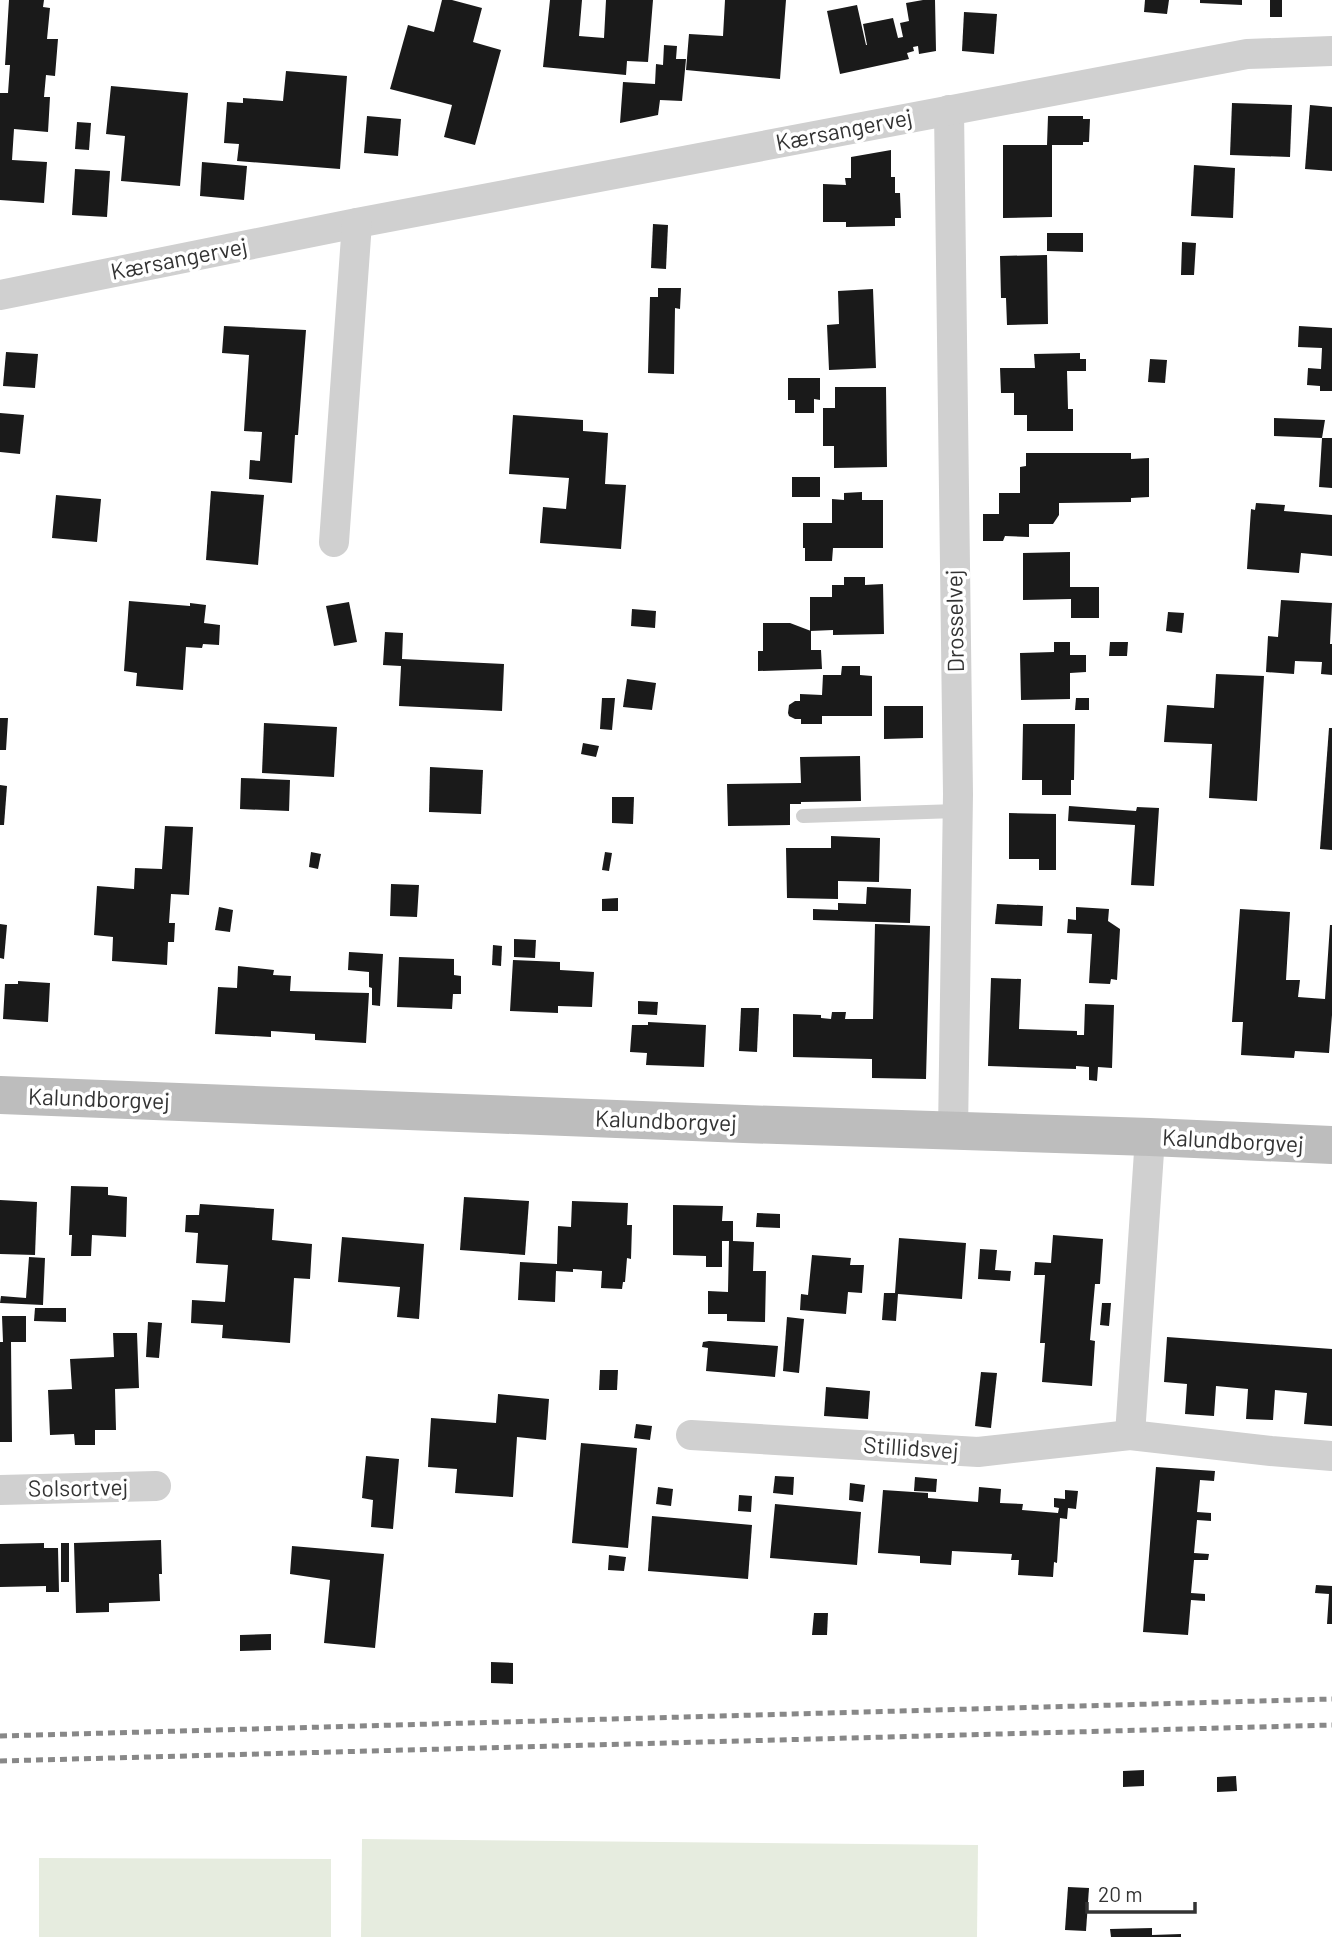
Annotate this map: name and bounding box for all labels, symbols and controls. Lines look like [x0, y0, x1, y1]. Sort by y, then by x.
street label: Kærsangervej [773, 102, 915, 156]
street label: Kærsangervej [108, 231, 250, 285]
street label: Drosselvej [939, 569, 969, 673]
street label: Kalundborgvej [28, 1082, 170, 1114]
street label: Kalundborgvej [595, 1104, 737, 1136]
street label: Kalundborgvej [1161, 1122, 1305, 1158]
street label: Stillidsvej [862, 1430, 960, 1464]
street label: Solsortvej [28, 1472, 128, 1502]
scale bar [1087, 1870, 1196, 1914]
text: 20 m [1098, 1881, 1143, 1906]

